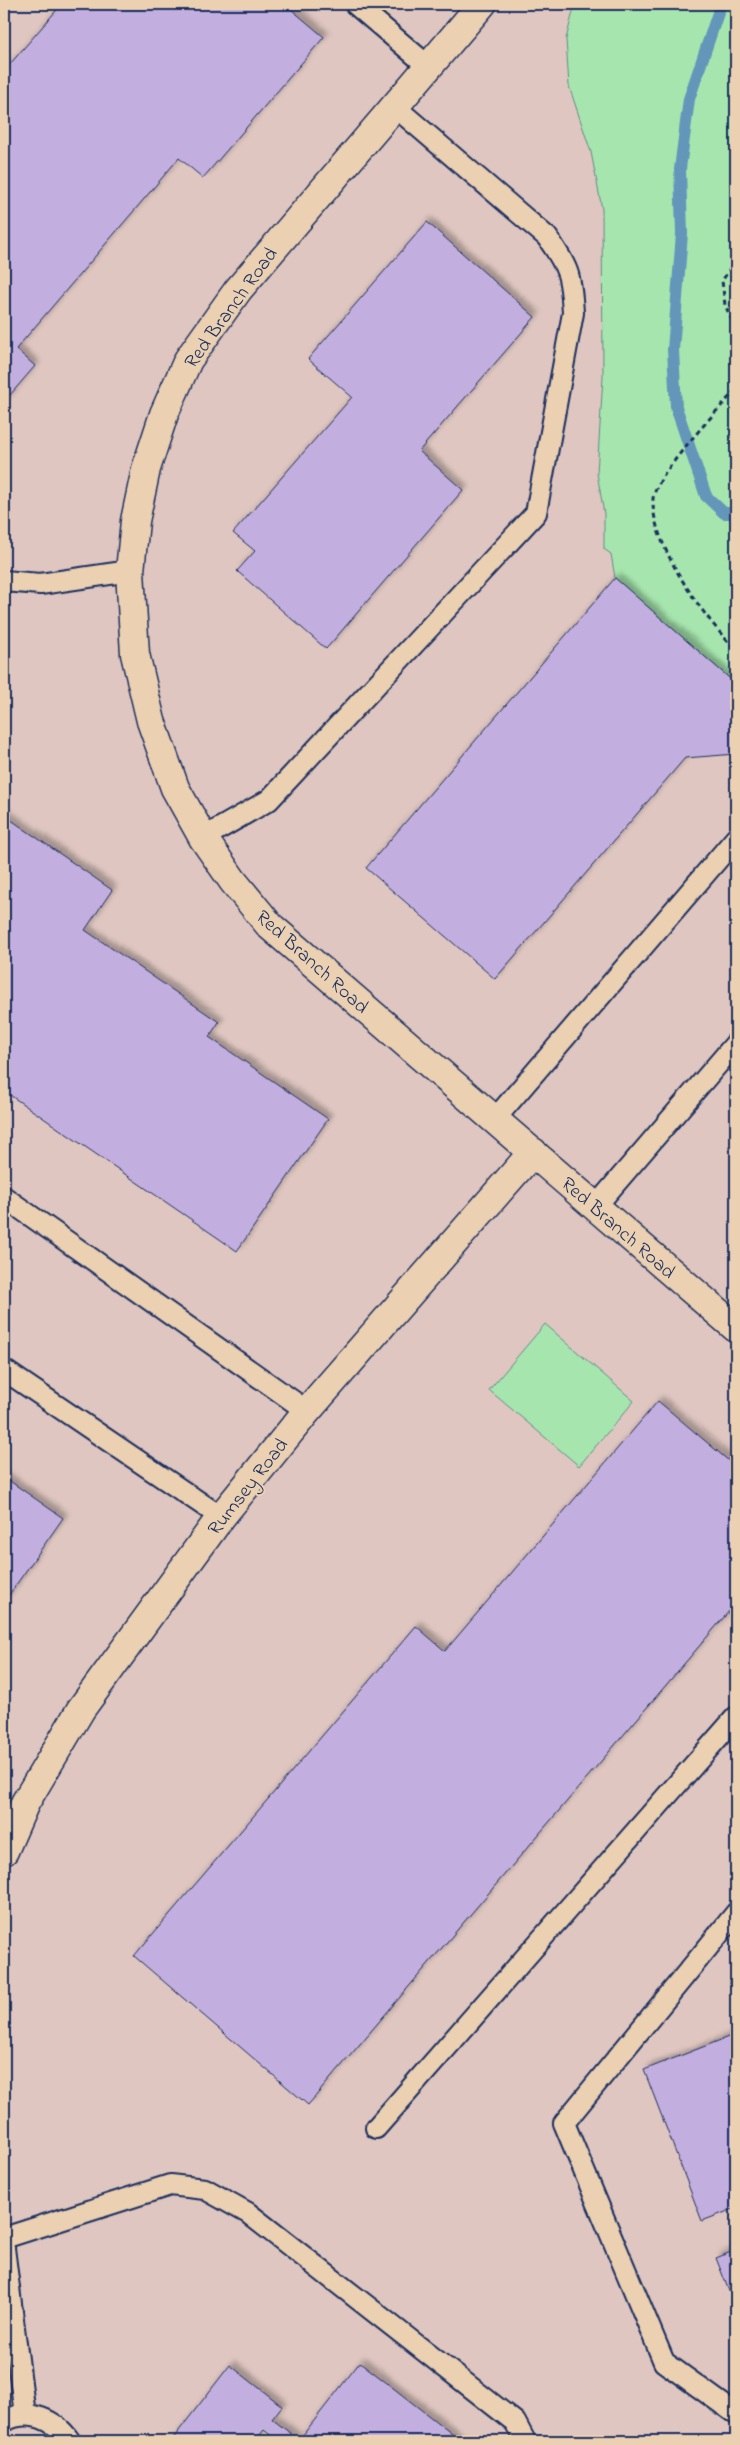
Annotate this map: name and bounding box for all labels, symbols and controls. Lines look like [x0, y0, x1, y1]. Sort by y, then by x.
street label: Red Branch Road [178, 242, 286, 375]
street label: Red Branch Road [248, 904, 374, 1022]
street label: Red Branch Road [554, 1171, 681, 1287]
street label: Rumsey Road [202, 1433, 296, 1542]

